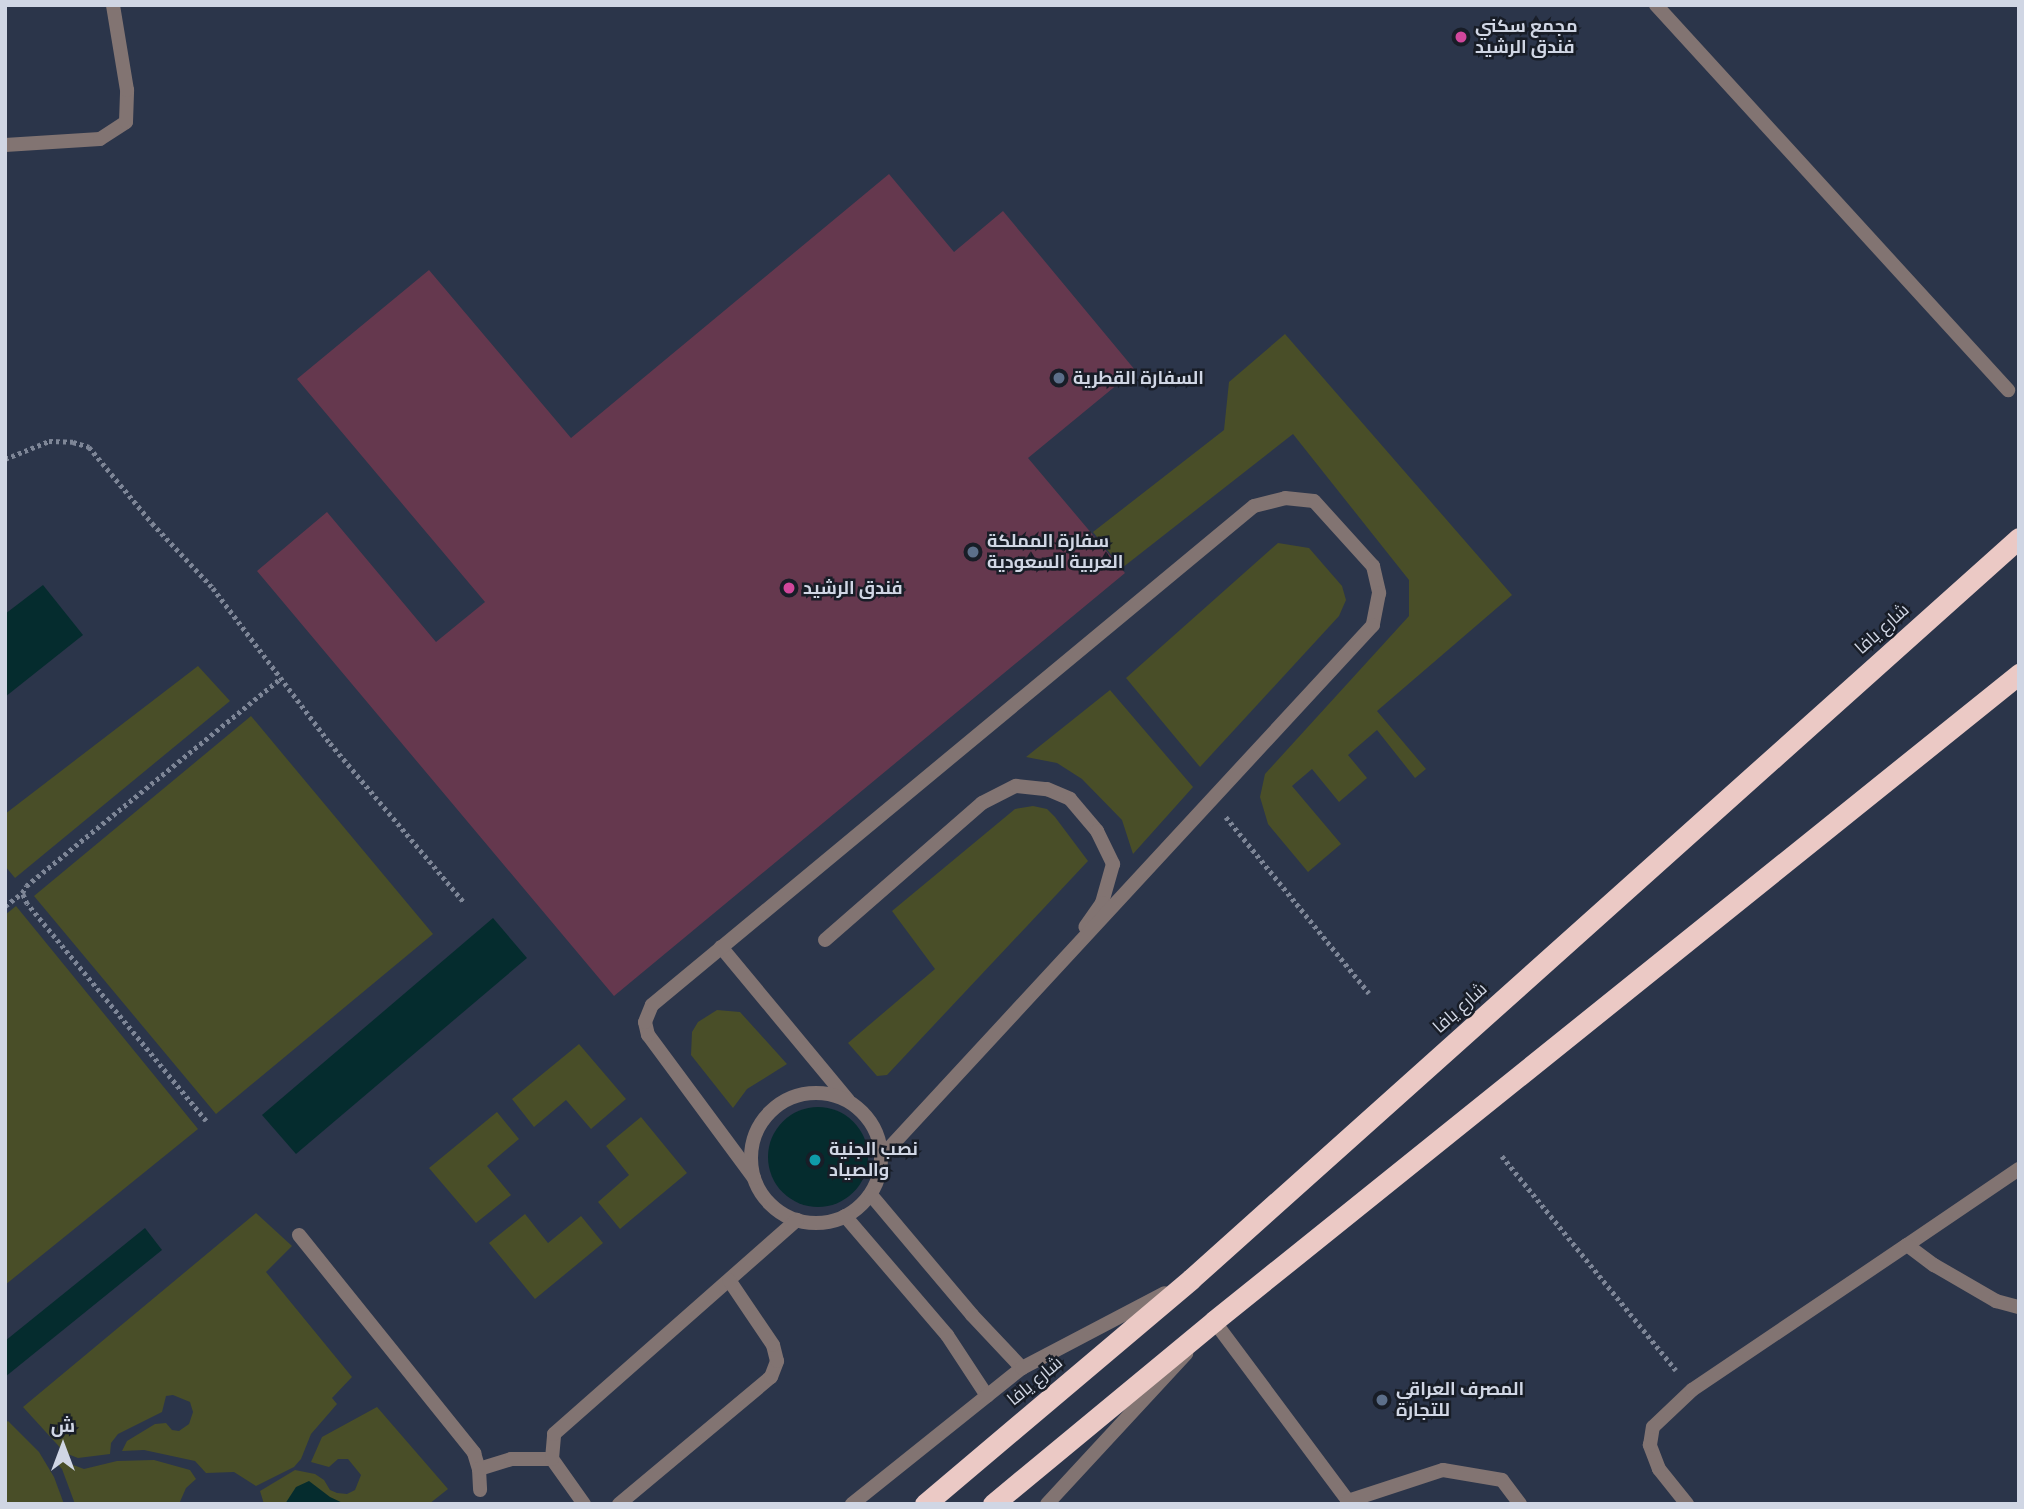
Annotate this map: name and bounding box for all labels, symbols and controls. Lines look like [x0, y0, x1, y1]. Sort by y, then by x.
place label: مجمع سكني فندق الرشيد [1475, 16, 1578, 58]
marker: مجمع سكني فندق الرشيد [1453, 29, 1469, 45]
place label: السفارة القطرية [1073, 367, 1204, 389]
marker: السفارة القطرية [1051, 370, 1067, 386]
place label: سفارة المملكة العربية السعودية [987, 531, 1123, 574]
marker: سفارة المملكة العربية السعودية [965, 544, 981, 560]
place label: فندق الرشيد [803, 577, 903, 599]
marker: فندق الرشيد [781, 580, 797, 596]
street label: شارع يافا [1850, 599, 1914, 659]
street label: شارع يافا [1428, 978, 1492, 1038]
place label: نصب الجنية والصياد [829, 1139, 918, 1182]
marker: نصب الجنية والصياد [807, 1152, 823, 1168]
street label: شارع يافا [1003, 1352, 1067, 1410]
place label: المصرف العراقي للتجارة [1396, 1379, 1524, 1422]
marker: المصرف العراقي للتجارة [1374, 1392, 1390, 1408]
north arrow [28, 1411, 98, 1481]
text: ش [51, 1413, 75, 1437]

